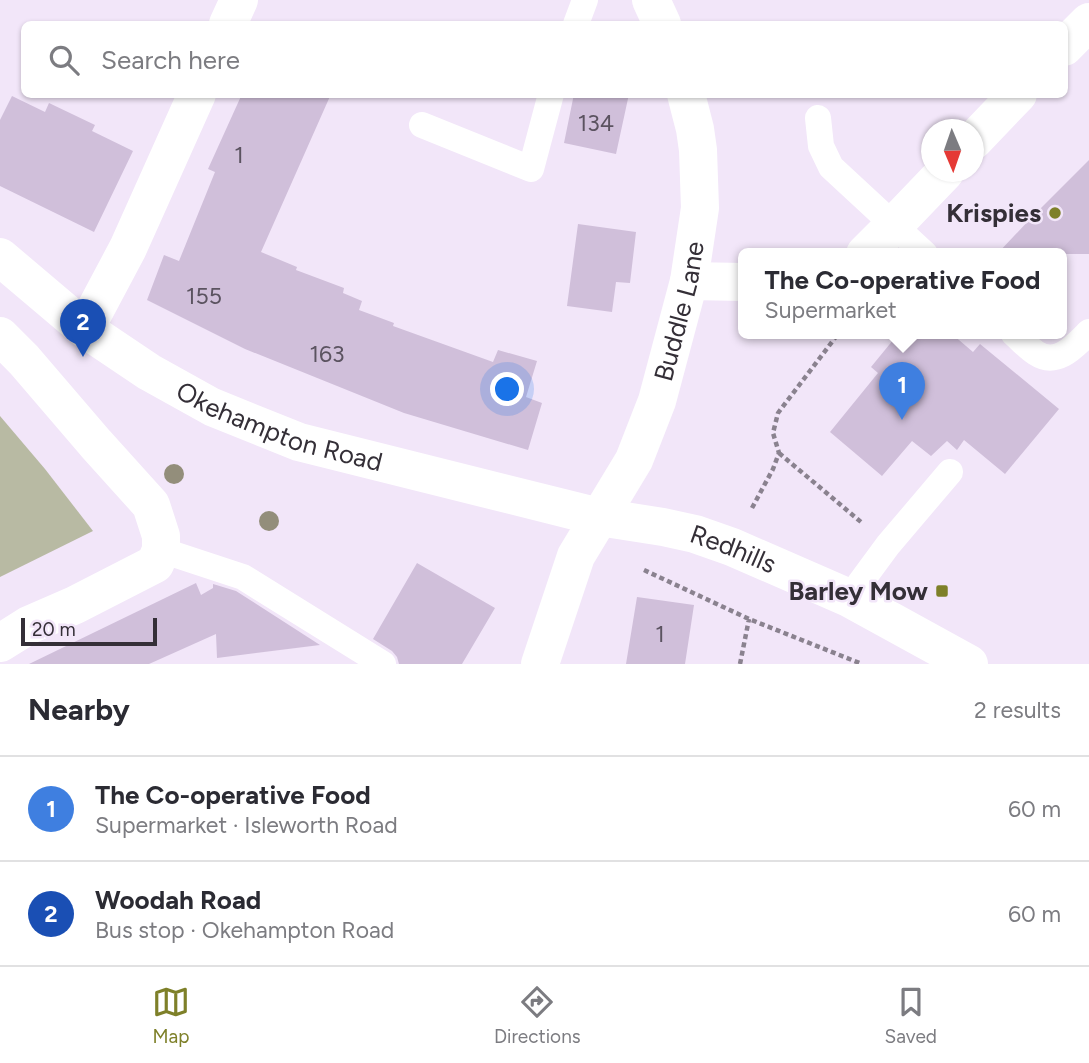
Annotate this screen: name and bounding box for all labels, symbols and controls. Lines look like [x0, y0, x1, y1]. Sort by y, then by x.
search box [21, 21, 1068, 98]
icon: search [45, 41, 83, 79]
text: Search here [101, 44, 240, 76]
house number: 134 [578, 109, 614, 137]
north arrow [921, 119, 984, 182]
house number: 1 [234, 141, 244, 169]
place label: Krispies [946, 197, 1041, 229]
marker: Krispies [1047, 205, 1063, 221]
street label: Buddle Lane [647, 239, 711, 385]
popup [738, 248, 1067, 339]
text: The Co-operative Food [765, 264, 1040, 296]
house number: 155 [186, 282, 222, 310]
text: Supermarket [765, 296, 897, 324]
pin: 2 [60, 299, 106, 357]
house number: 163 [309, 340, 345, 368]
pin: 1 [879, 362, 925, 420]
your location [490, 372, 524, 406]
street label: Okehampton Road [171, 374, 386, 478]
street label: Redhills [686, 518, 781, 580]
place label: Barley Mow [788, 575, 928, 607]
marker: Barley Mow [934, 583, 950, 599]
scale bar [21, 615, 158, 647]
text: 20 m [32, 618, 76, 641]
house number: 1 [655, 620, 665, 648]
text: Nearby [28, 691, 130, 728]
text: 2 results [974, 696, 1061, 724]
text: The Co-operative Food [95, 779, 371, 811]
text: 1 [46, 795, 56, 823]
text: 60 m [1008, 795, 1061, 823]
text: Supermarket · Isleworth Road [95, 811, 398, 839]
text: Woodah Road [95, 884, 261, 916]
text: 2 [44, 900, 58, 928]
text: 60 m [1008, 900, 1061, 928]
text: Bus stop · Okehampton Road [95, 916, 394, 944]
tab: Map [152, 983, 190, 1048]
tab: Directions [494, 983, 581, 1048]
tab: Saved [885, 983, 937, 1048]

